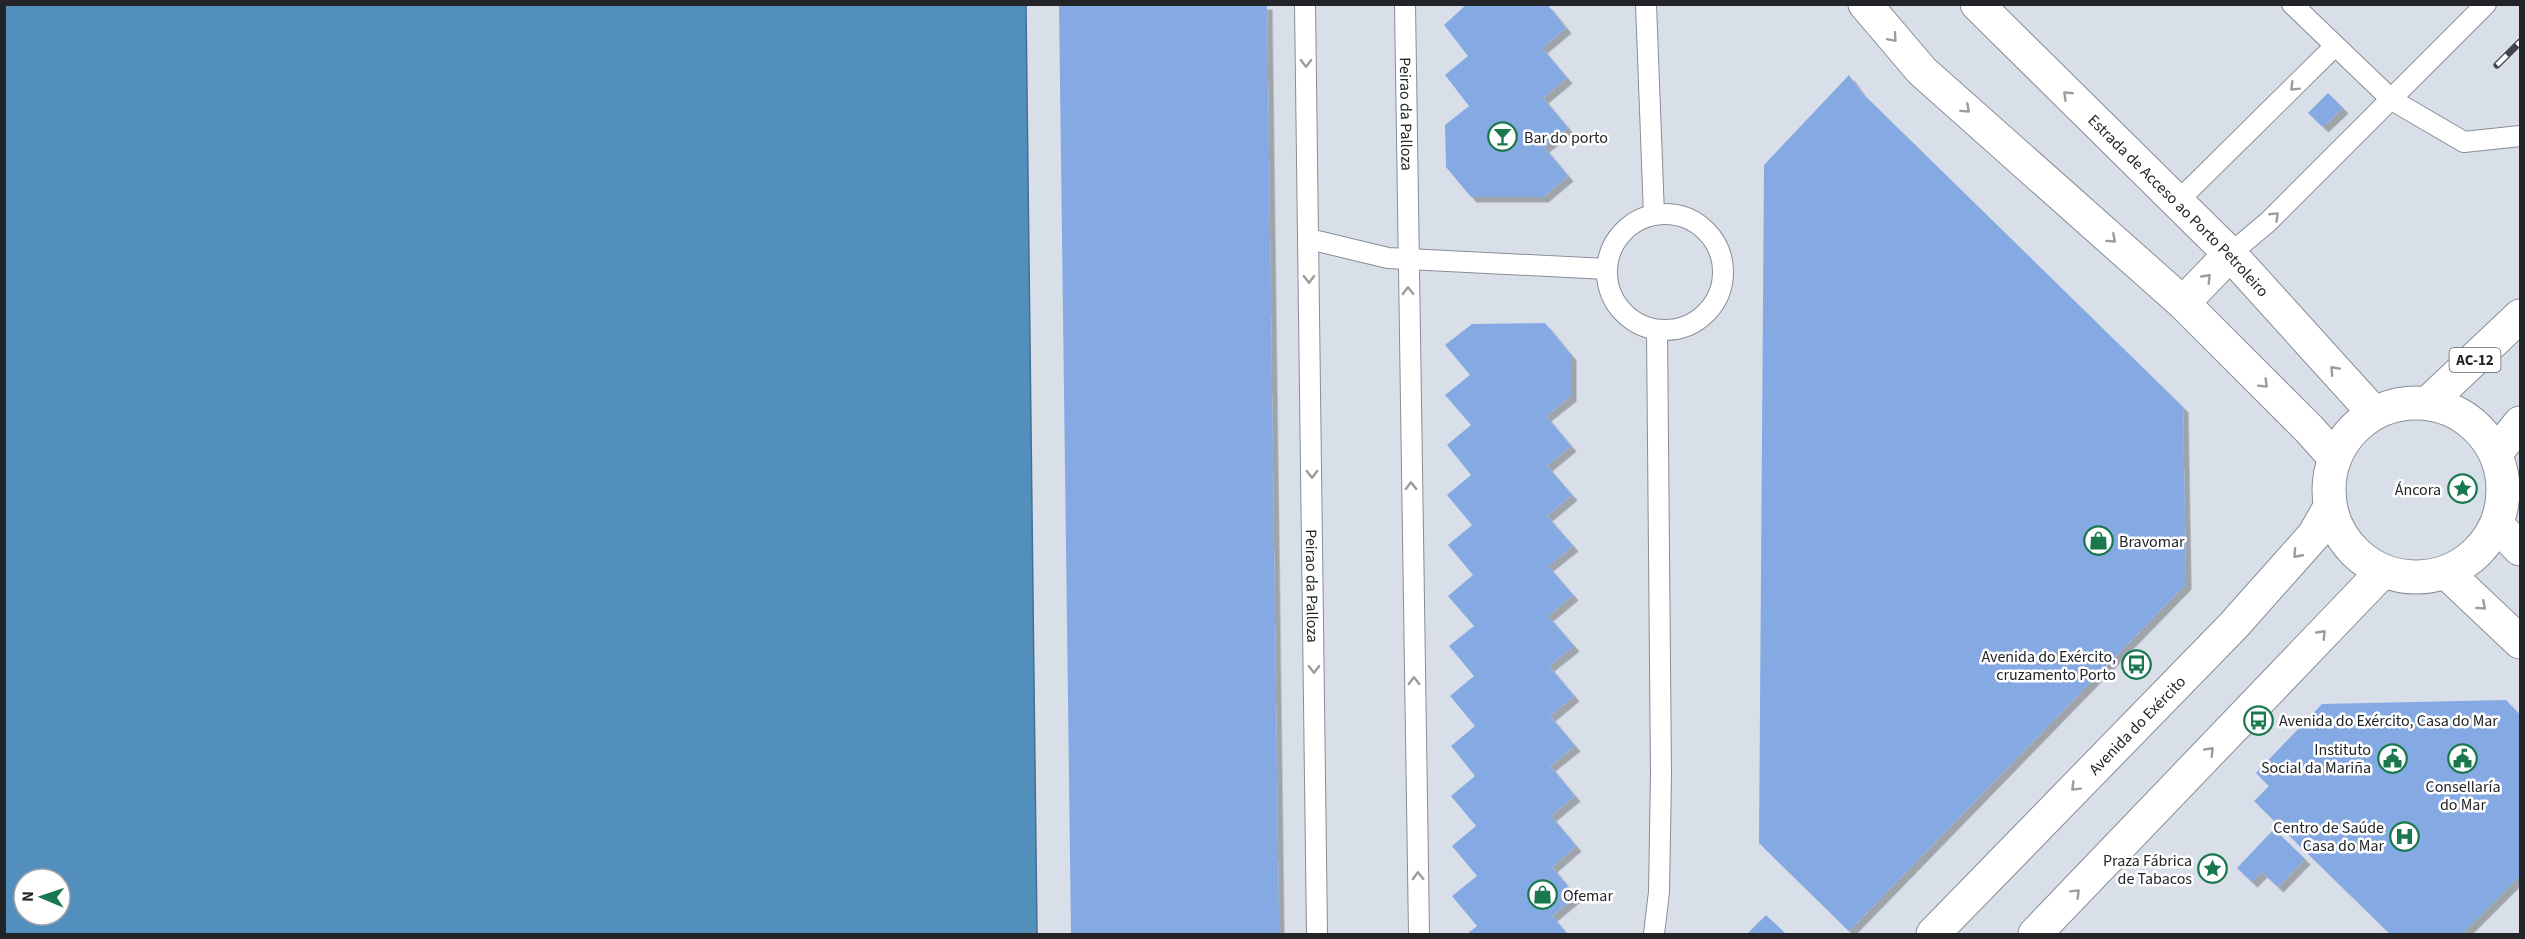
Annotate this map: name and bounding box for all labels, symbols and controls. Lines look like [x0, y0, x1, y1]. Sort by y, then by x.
one-way arrow [1886, 31, 1897, 42]
street label: Peirao da Palloza [1394, 57, 1418, 171]
one-way arrow [1300, 58, 1312, 67]
one-way arrow [2290, 80, 2301, 91]
one-way arrow [2064, 91, 2075, 102]
one-way arrow [1959, 102, 1970, 113]
street label: Estrada de Acceso ao Porto Petroleiro [2083, 110, 2274, 302]
bar icon: Bar do porto [1487, 121, 1519, 153]
place label: Bar do porto [1524, 127, 1608, 149]
one-way arrow [2268, 212, 2278, 223]
one-way arrow [2105, 232, 2115, 243]
one-way arrow [1303, 274, 1316, 283]
one-way arrow [2200, 275, 2211, 285]
one-way arrow [1401, 287, 1414, 296]
road number: AC-12 [2450, 348, 2500, 372]
one-way arrow [2330, 367, 2341, 377]
one-way arrow [2257, 377, 2268, 388]
one-way arrow [1306, 469, 1318, 478]
place icon: Áncora [2446, 473, 2478, 505]
place label: Áncora [2395, 479, 2441, 501]
one-way arrow [1405, 482, 1417, 491]
shop icon: Bravomar [2082, 525, 2114, 557]
street label: Peirao da Palloza [1300, 529, 1323, 643]
place label: Bravomar [2119, 531, 2185, 553]
one-way arrow [2293, 547, 2304, 558]
one-way arrow [2474, 599, 2485, 610]
one-way arrow [2315, 631, 2326, 641]
place label: Avenida do Exército, cruzamento Porto [1981, 646, 2116, 686]
bus stop icon: Avenida do Exército, cruzamento Porto [2121, 649, 2153, 681]
one-way arrow [1308, 664, 1320, 673]
street label: Avenida do Exército [2084, 671, 2191, 780]
one-way arrow [1408, 677, 1421, 686]
bus stop icon: Avenida do Exército, Casa do Mar [2242, 704, 2274, 736]
place label: Avenida do Exército, Casa do Mar [2279, 710, 2498, 732]
place label: Instituto Social da Mariña [2261, 739, 2371, 779]
public building icon: Instituto Social da Mariña [2376, 742, 2408, 774]
public building icon: Consellaría do Mar [2447, 742, 2479, 774]
one-way arrow [2203, 747, 2214, 758]
place label: Consellaría do Mar [2426, 776, 2500, 816]
one-way arrow [2072, 779, 2083, 790]
place label: Centro de Saúde Casa do Mar [2273, 817, 2384, 857]
hospital icon: Centro de Saúde Casa do Mar [2389, 820, 2421, 852]
place label: Praza Fábrica de Tabacos [2103, 850, 2192, 890]
place icon: Praza Fábrica de Tabacos [2197, 853, 2229, 885]
north arrow [12, 867, 72, 927]
one-way arrow [1412, 872, 1425, 881]
shop icon: Ofemar [1526, 879, 1558, 911]
place label: Ofemar [1563, 885, 1613, 907]
one-way arrow [2068, 889, 2079, 900]
text: N [17, 891, 39, 902]

